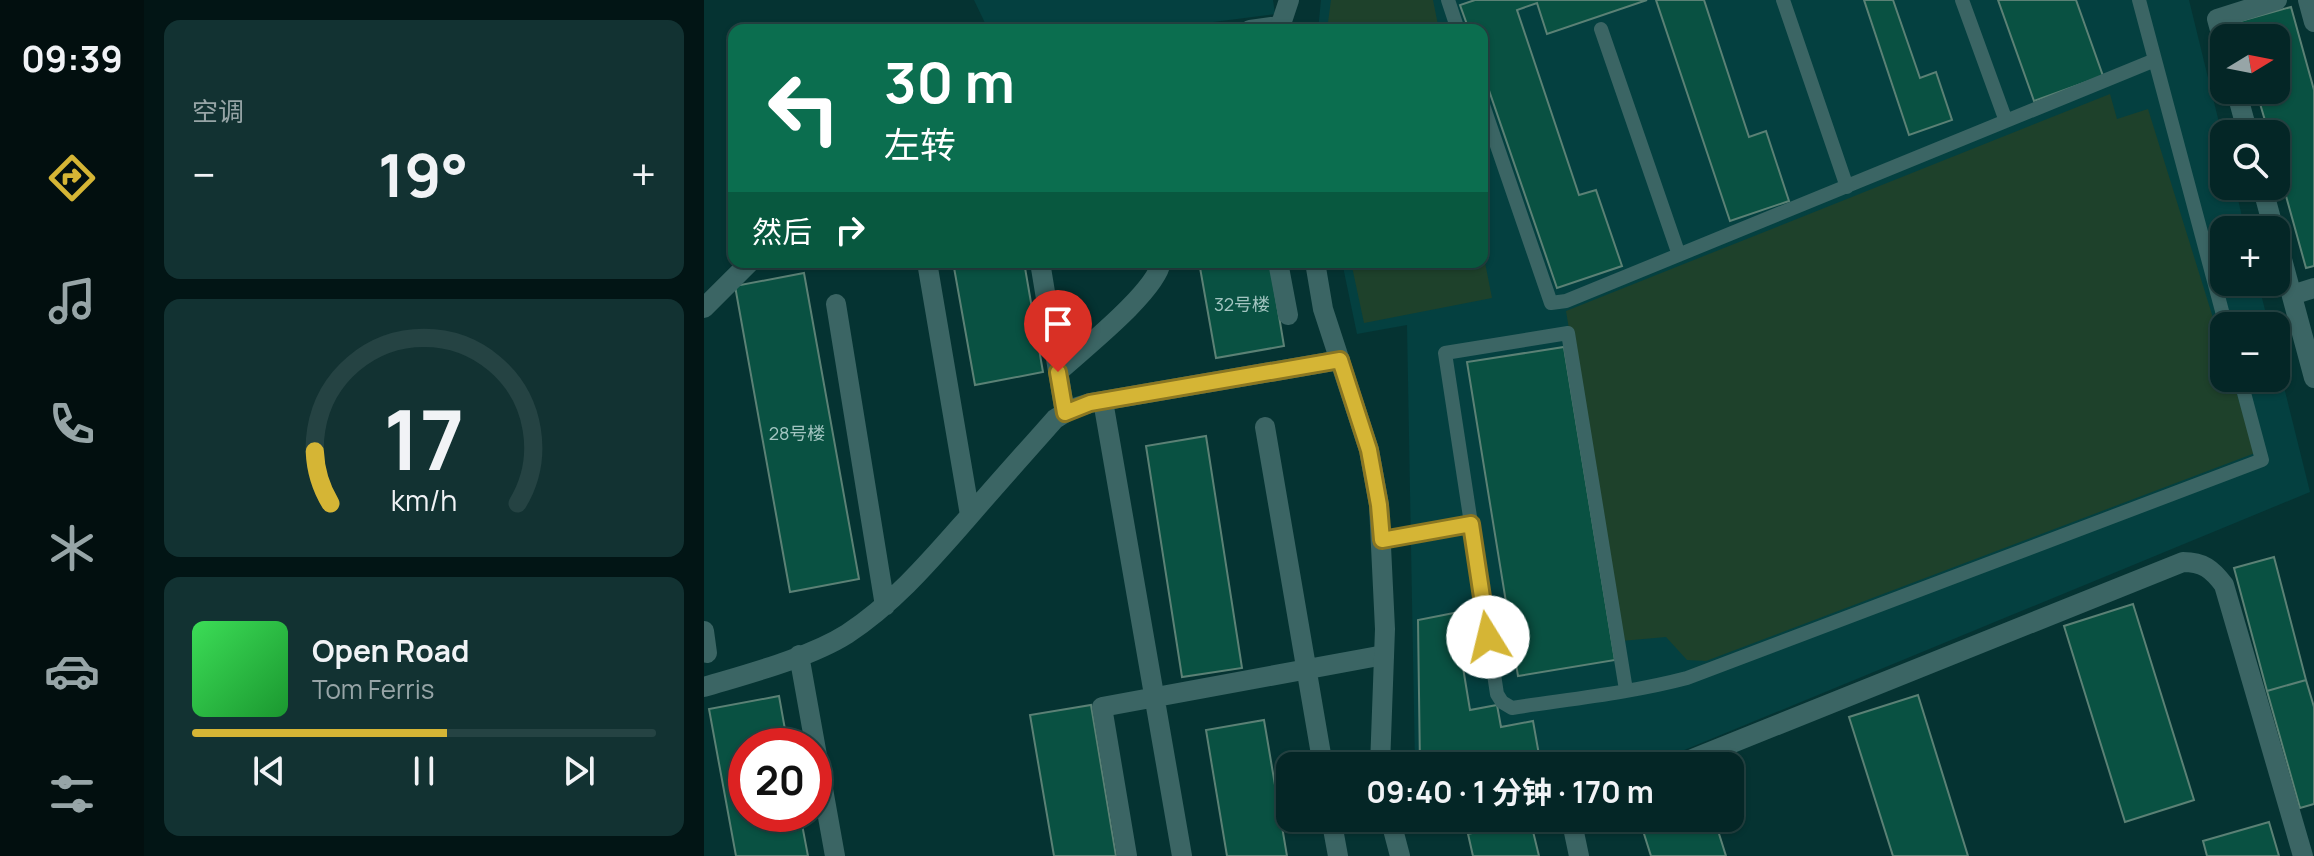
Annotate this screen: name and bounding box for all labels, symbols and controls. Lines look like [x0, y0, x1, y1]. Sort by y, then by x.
north arrow [2210, 24, 2290, 104]
map controls [2210, 24, 2290, 392]
text: 09:39 [21, 34, 123, 83]
text: 30 m [884, 43, 1015, 120]
icon: left [752, 56, 856, 160]
text: 空调 [192, 93, 244, 129]
text: 左转 [884, 120, 956, 169]
button: search [2210, 120, 2290, 200]
text: 19° [378, 133, 468, 215]
text: − [192, 144, 216, 204]
text: + [631, 144, 656, 204]
icon: directions [44, 150, 100, 206]
icon: right [828, 208, 872, 252]
text: 然后 [752, 211, 812, 252]
button: + [2210, 216, 2290, 296]
icon: music [44, 273, 100, 329]
pin [1024, 290, 1092, 372]
house number: 32号楼 [1214, 292, 1270, 316]
icon: arrive [1036, 302, 1080, 346]
button: − [2210, 312, 2290, 392]
text: 17 [384, 381, 464, 495]
icon: phone [44, 396, 100, 452]
house number: 28号楼 [769, 421, 825, 445]
text: km/h [391, 481, 457, 520]
icon: climate [44, 520, 100, 576]
position arrow [1446, 595, 1530, 679]
text: Open Road [312, 630, 469, 671]
icon: car [44, 643, 100, 699]
text: Tom Ferris [312, 671, 434, 707]
speed limit sign: 20 [728, 728, 832, 832]
icon: previous [247, 749, 291, 793]
icon: pause [402, 749, 446, 793]
icon: next [557, 749, 601, 793]
icon: filters [44, 766, 100, 822]
text: 09:40 · 1 分钟 · 170 m [1366, 771, 1654, 812]

